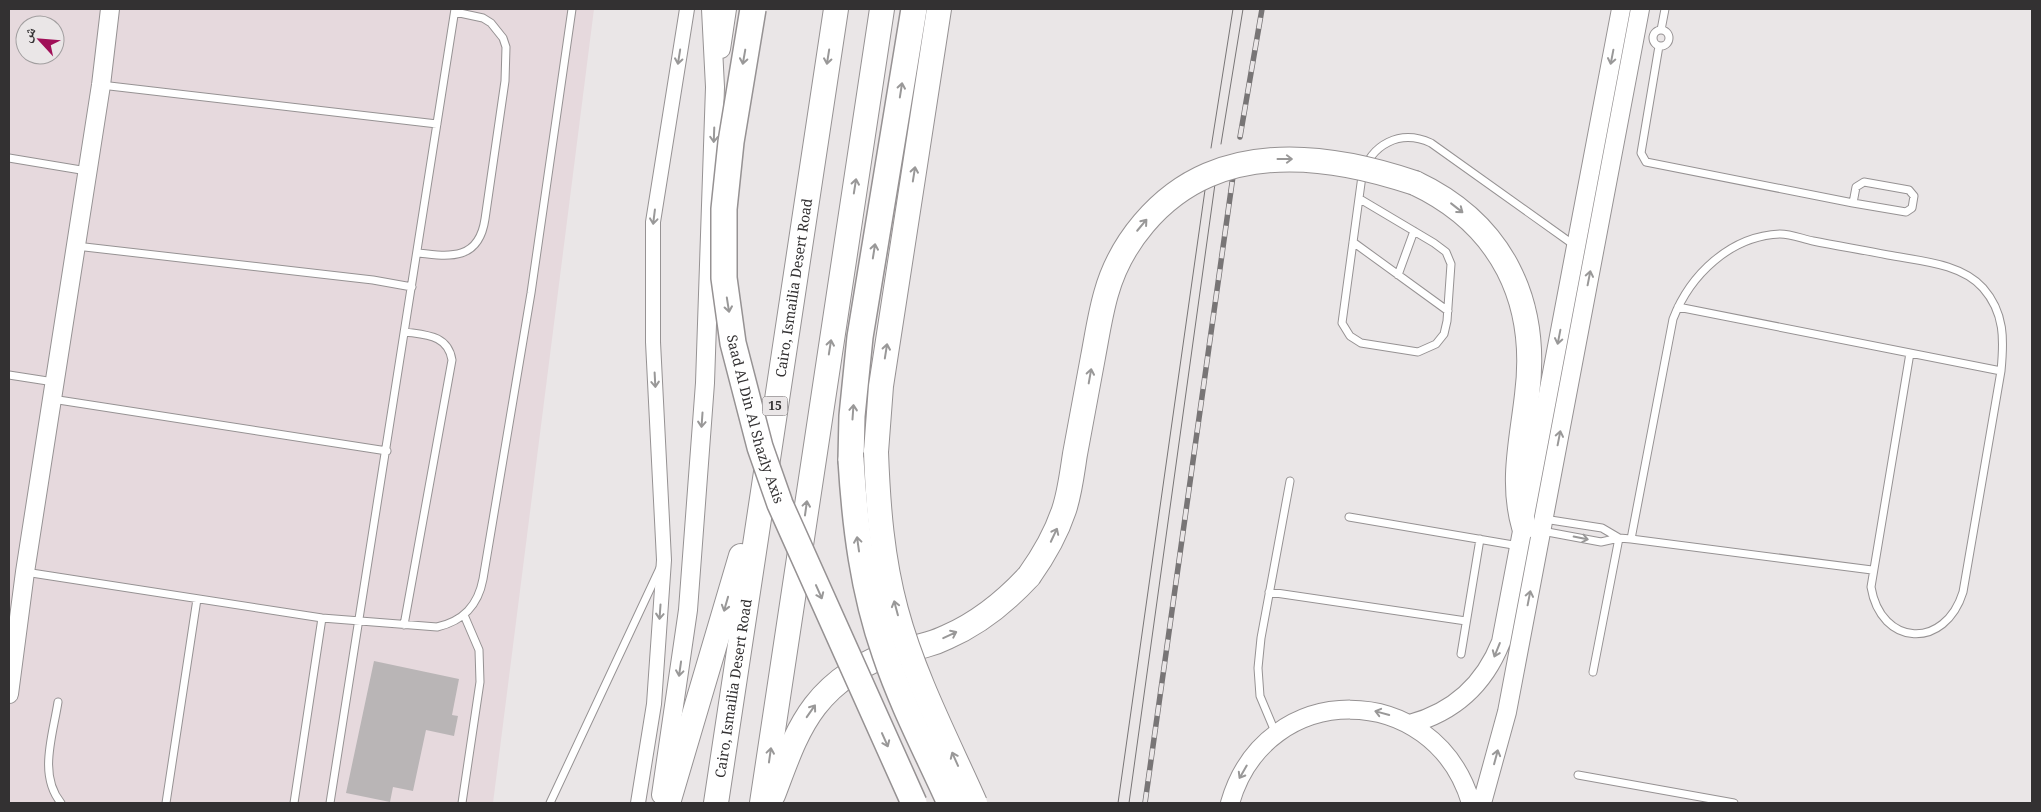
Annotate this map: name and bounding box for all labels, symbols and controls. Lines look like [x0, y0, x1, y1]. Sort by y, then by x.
north arrow [15, 15, 65, 65]
text: ش [16, 23, 40, 45]
one-way arrow [739, 48, 749, 64]
one-way arrow [1607, 48, 1617, 64]
one-way arrow [674, 49, 684, 65]
one-way arrow [823, 49, 833, 65]
one-way arrow [896, 83, 906, 99]
one-way arrow [709, 127, 718, 143]
one-way arrow [1276, 154, 1292, 164]
one-way arrow [909, 166, 919, 182]
one-way arrow [850, 179, 860, 195]
street label: Cairo, Ismailia Desert Road [770, 197, 816, 379]
one-way arrow [1450, 202, 1463, 213]
one-way arrow [649, 209, 659, 225]
one-way arrow [1137, 219, 1148, 232]
one-way arrow [869, 243, 879, 259]
one-way arrow [1585, 271, 1595, 287]
one-way arrow [723, 297, 733, 313]
one-way arrow [1554, 328, 1564, 344]
street label: Saad Al Din Al Shazly Axis [723, 333, 789, 506]
one-way arrow [825, 339, 835, 355]
one-way arrow [882, 344, 892, 360]
one-way arrow [1085, 369, 1095, 385]
one-way arrow [650, 372, 659, 388]
road number: 15 [762, 396, 788, 416]
one-way arrow [848, 404, 857, 420]
one-way arrow [698, 412, 707, 428]
one-way arrow [1555, 430, 1565, 446]
one-way arrow [801, 500, 811, 516]
one-way arrow [1049, 527, 1059, 542]
one-way arrow [1572, 534, 1588, 543]
one-way arrow [853, 536, 863, 552]
one-way arrow [814, 584, 824, 599]
one-way arrow [1525, 590, 1534, 606]
one-way arrow [721, 595, 731, 611]
street label: Cairo, Ismailia Desert Road [710, 597, 756, 779]
one-way arrow [890, 600, 900, 616]
one-way arrow [655, 604, 665, 620]
one-way arrow [943, 630, 958, 640]
one-way arrow [1492, 643, 1501, 658]
one-way arrow [674, 661, 684, 677]
one-way arrow [806, 704, 816, 718]
one-way arrow [1374, 708, 1390, 718]
one-way arrow [881, 732, 891, 747]
one-way arrow [765, 747, 775, 763]
one-way arrow [1492, 749, 1502, 765]
one-way arrow [950, 752, 960, 767]
one-way arrow [1237, 765, 1247, 779]

